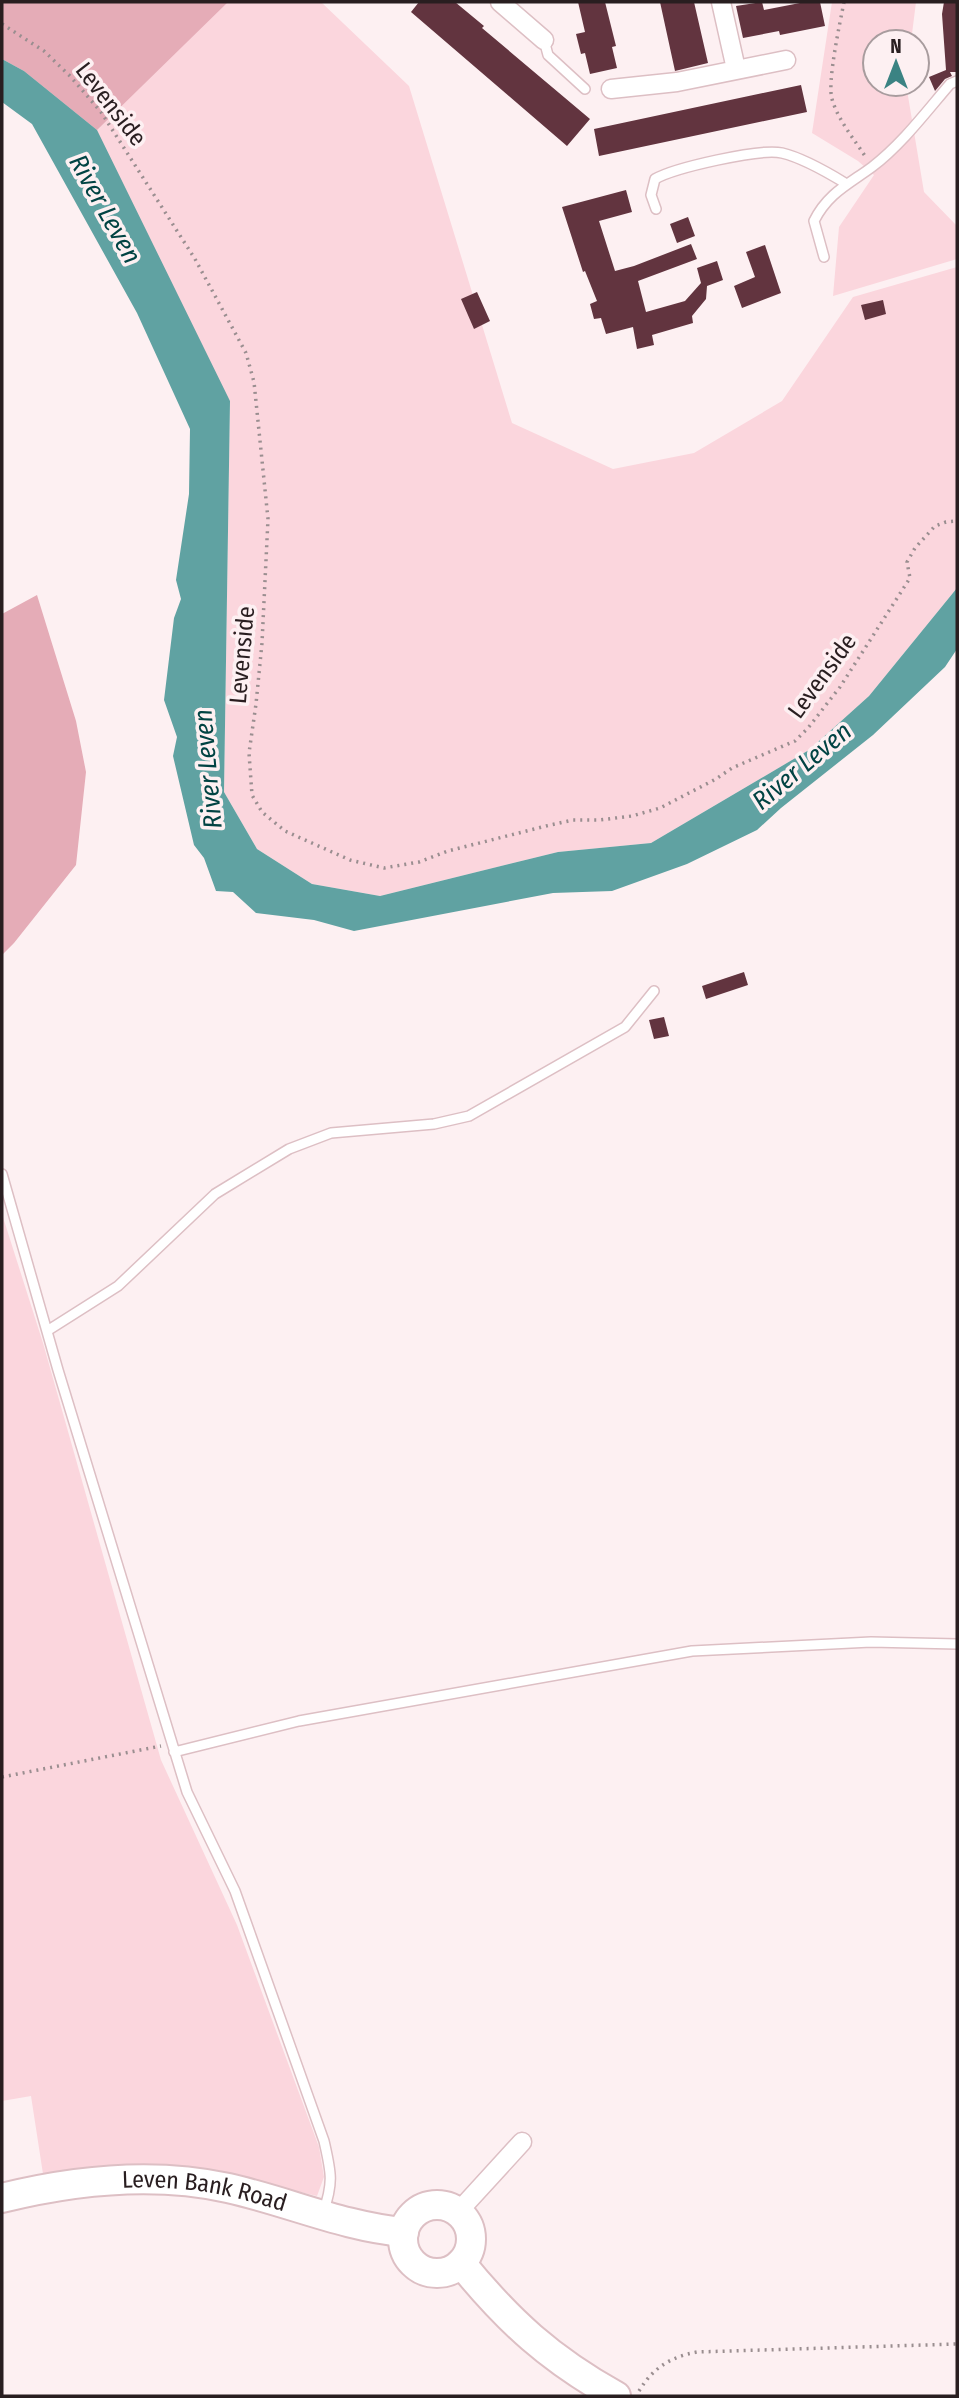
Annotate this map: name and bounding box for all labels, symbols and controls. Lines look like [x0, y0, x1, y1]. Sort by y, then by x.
north arrow [861, 28, 931, 98]
text: N [890, 35, 902, 58]
street label: Levenside [70, 57, 152, 151]
water label: River Leven [62, 149, 148, 269]
street label: Levenside [224, 605, 260, 705]
street label: Levenside [782, 628, 862, 724]
water label: River Leven [187, 708, 229, 830]
water label: River Leven [746, 716, 858, 816]
street label: Leven Bank Road [122, 2165, 290, 2217]

